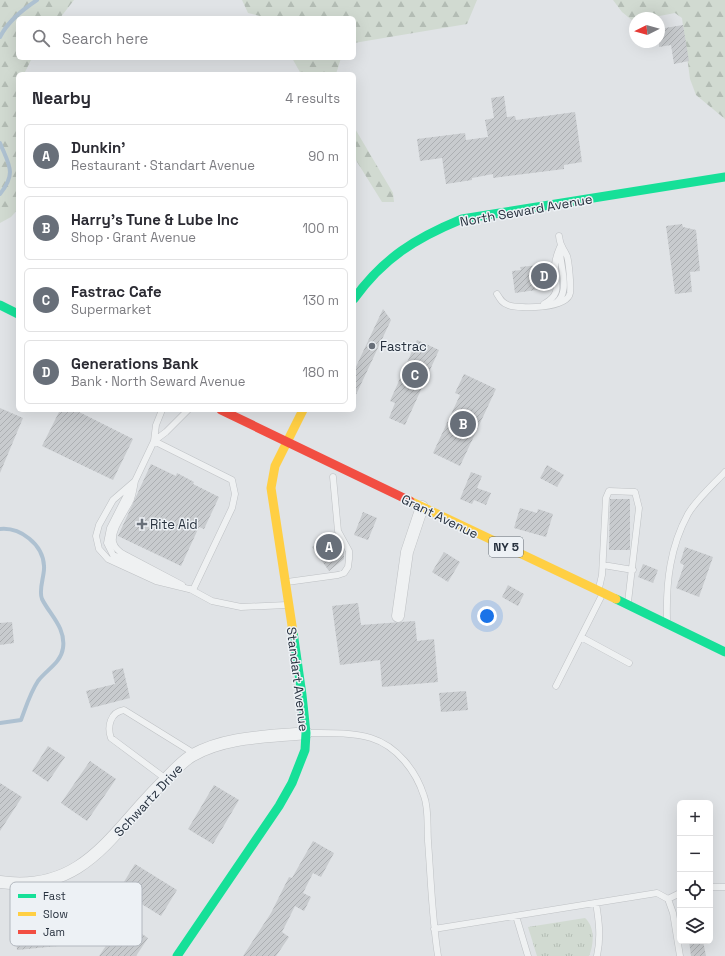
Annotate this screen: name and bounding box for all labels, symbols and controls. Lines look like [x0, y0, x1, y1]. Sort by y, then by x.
north arrow [629, 12, 665, 48]
search box [16, 16, 356, 60]
icon: search [30, 27, 52, 49]
text: Search here [62, 29, 148, 48]
text: Nearby [32, 87, 91, 109]
text: 4 results [285, 90, 340, 107]
text: Dunkin' [71, 138, 125, 157]
text: A [42, 148, 50, 165]
text: 90 m [308, 148, 339, 165]
text: Restaurant · Standart Avenue [71, 157, 255, 174]
street label: North Seward Avenue [458, 190, 594, 231]
text: Harry's Tune & Lube Inc [71, 210, 239, 229]
text: B [42, 220, 50, 237]
text: 100 m [302, 220, 339, 237]
text: Shop · Grant Avenue [71, 229, 196, 246]
pin: D [531, 261, 557, 291]
text: Fastrac Cafe [71, 282, 162, 301]
text: C [42, 292, 50, 309]
text: 130 m [303, 292, 339, 309]
text: Supermarket [71, 301, 152, 318]
place label: Fastrac [380, 338, 427, 355]
marker: Fastrac [367, 341, 377, 351]
text: Generations Bank [71, 354, 199, 373]
pin: C [402, 360, 428, 390]
text: D [42, 364, 50, 381]
text: 180 m [303, 364, 339, 381]
text: Bank · North Seward Avenue [71, 373, 245, 390]
pin: B [450, 409, 476, 439]
street label: Grant Avenue [398, 490, 481, 542]
place label: Rite Aid [150, 516, 198, 533]
marker: Rite Aid [137, 519, 147, 529]
pin: A [316, 532, 342, 562]
road number: NY 5 [489, 537, 523, 557]
your location [477, 606, 497, 626]
street label: Standart Avenue [283, 626, 312, 732]
street label: Schwartz Drive [110, 760, 186, 840]
map controls [677, 800, 713, 944]
button: + [677, 800, 713, 836]
button: − [677, 836, 713, 872]
button: locate [677, 872, 713, 908]
legend [10, 882, 142, 946]
text: Fast [43, 889, 66, 903]
text: Slow [43, 907, 68, 921]
button: layers [677, 908, 713, 944]
text: Jam [43, 925, 65, 939]

